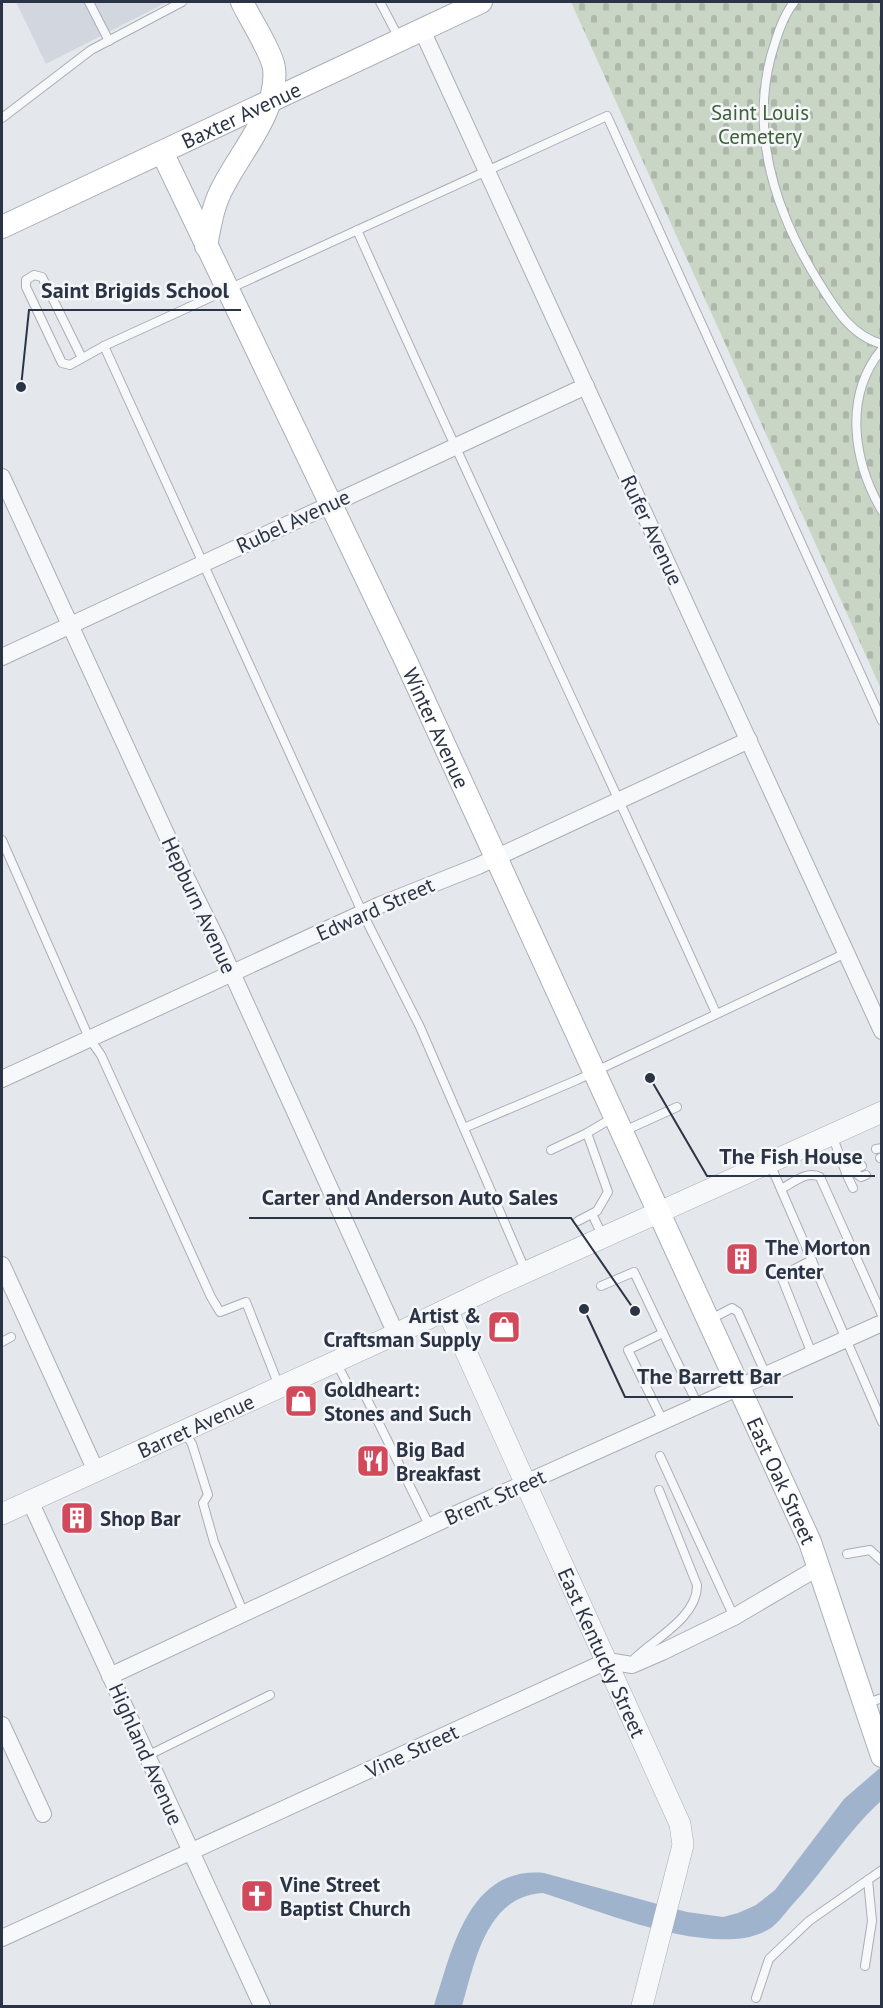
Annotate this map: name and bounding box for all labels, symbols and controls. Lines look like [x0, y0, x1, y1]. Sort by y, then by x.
street label: Baxter Avenue [177, 75, 305, 154]
park label: Saint Louis Cemetery [711, 99, 809, 150]
callout: Saint Brigids School [29, 270, 241, 310]
text: Saint Brigids School [41, 276, 230, 304]
street label: Rufer Avenue [615, 471, 689, 589]
street label: Rubel Avenue [232, 483, 354, 559]
street label: Winter Avenue [397, 663, 476, 792]
street label: Hepburn Avenue [156, 832, 242, 978]
street label: Edward Street [312, 871, 438, 947]
callout: The Fish House [707, 1136, 875, 1176]
text: The Fish House [719, 1142, 863, 1170]
callout: Carter and Anderson Auto Sales [249, 1178, 571, 1218]
text: Carter and Anderson Auto Sales [262, 1183, 558, 1211]
place label: The Morton Center [765, 1234, 870, 1285]
building icon: The Morton Center [724, 1241, 760, 1277]
place label: Artist & Craftsman Supply [324, 1302, 482, 1353]
shop icon: Artist & Craftsman Supply [486, 1309, 522, 1345]
callout: The Barrett Bar [625, 1357, 793, 1397]
text: The Barrett Bar [637, 1362, 781, 1390]
place label: Goldheart: Stones and Such [324, 1376, 471, 1427]
shop icon: Goldheart: Stones and Such [283, 1383, 319, 1419]
street label: Barret Avenue [133, 1387, 258, 1464]
street label: East Oak Street [741, 1413, 823, 1548]
place label: Big Bad Breakfast [396, 1436, 481, 1487]
restaurant icon: Big Bad Breakfast [355, 1443, 391, 1479]
street label: Brent Street [440, 1463, 550, 1531]
building icon: Shop Bar [59, 1500, 95, 1536]
place label: Shop Bar [100, 1505, 181, 1532]
street label: East Kentucky Street [552, 1563, 652, 1742]
street label: Highland Avenue [103, 1679, 189, 1829]
street label: Vine Street [361, 1718, 463, 1785]
place label: Vine Street Baptist Church [279, 1871, 411, 1922]
church icon: Vine Street Baptist Church [239, 1878, 275, 1914]

